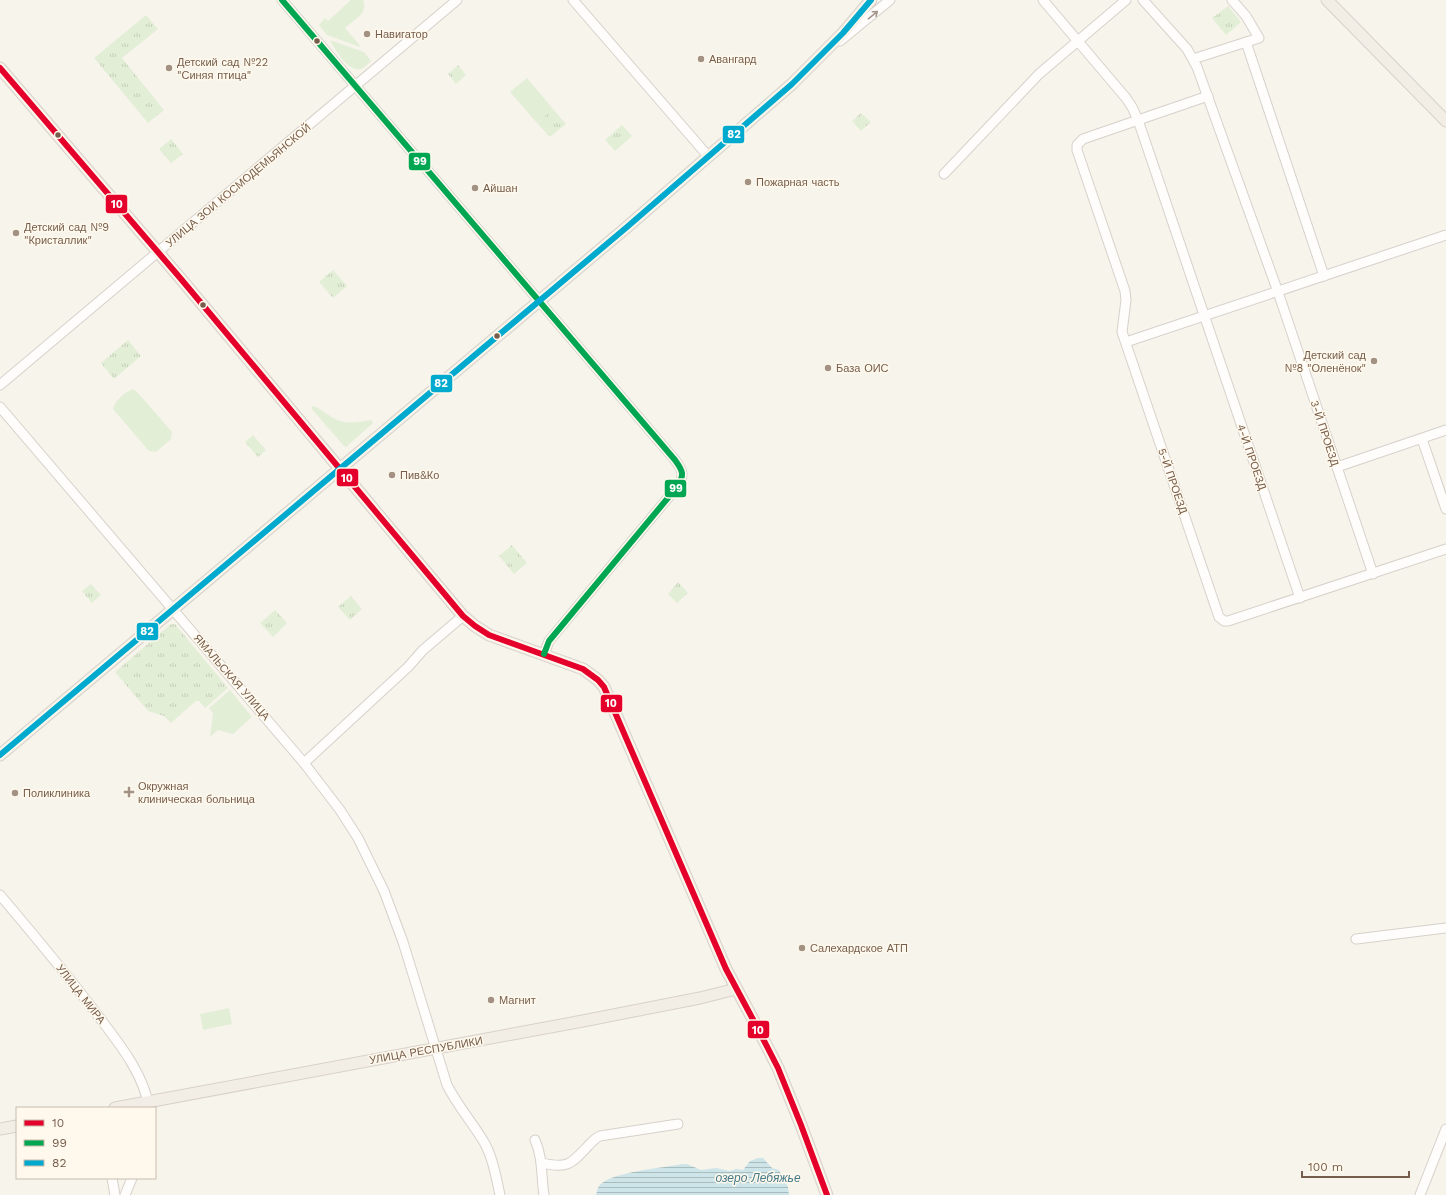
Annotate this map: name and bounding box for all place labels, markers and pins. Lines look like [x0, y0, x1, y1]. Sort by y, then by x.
place label: Навигатор [375, 28, 428, 41]
marker: Навигатор [362, 29, 372, 39]
unlabelled marker [312, 36, 322, 46]
place label: Авангард [709, 53, 757, 66]
marker: Авангард [696, 54, 706, 64]
place label: Детский сад №22 "Синяя птица" [177, 56, 268, 82]
marker: Детский сад №22 "Синяя птица" [164, 63, 174, 73]
unlabelled marker [53, 130, 63, 140]
place label: Пожарная часть [756, 176, 840, 189]
marker: Пожарная часть [743, 177, 753, 187]
place label: Айшан [483, 182, 518, 195]
marker: Айшан [470, 183, 480, 193]
place label: Детский сад №9 "Кристаллик" [24, 221, 109, 247]
marker: Детский сад №9 "Кристаллик" [11, 228, 21, 238]
unlabelled marker [198, 300, 208, 310]
unlabelled marker [492, 331, 502, 341]
place label: Детский сад №8 "Оленёнок" [1284, 349, 1367, 375]
marker: Детский сад №8 "Оленёнок" [1369, 356, 1379, 366]
place label: База ОИС [836, 362, 889, 375]
marker: База ОИС [823, 363, 833, 373]
place label: Пив&Ко [400, 469, 439, 482]
marker: Пив&Ко [387, 470, 397, 480]
place label: Окружная клиническая больница [138, 780, 256, 806]
marker: Окружная клиническая больница [123, 786, 135, 798]
place label: Поликлиника [23, 787, 91, 800]
marker: Поликлиника [10, 788, 20, 798]
place label: Салехардское АТП [810, 942, 908, 955]
marker: Салехардское АТП [797, 943, 807, 953]
place label: Магнит [499, 994, 536, 1007]
marker: Магнит [486, 995, 496, 1005]

